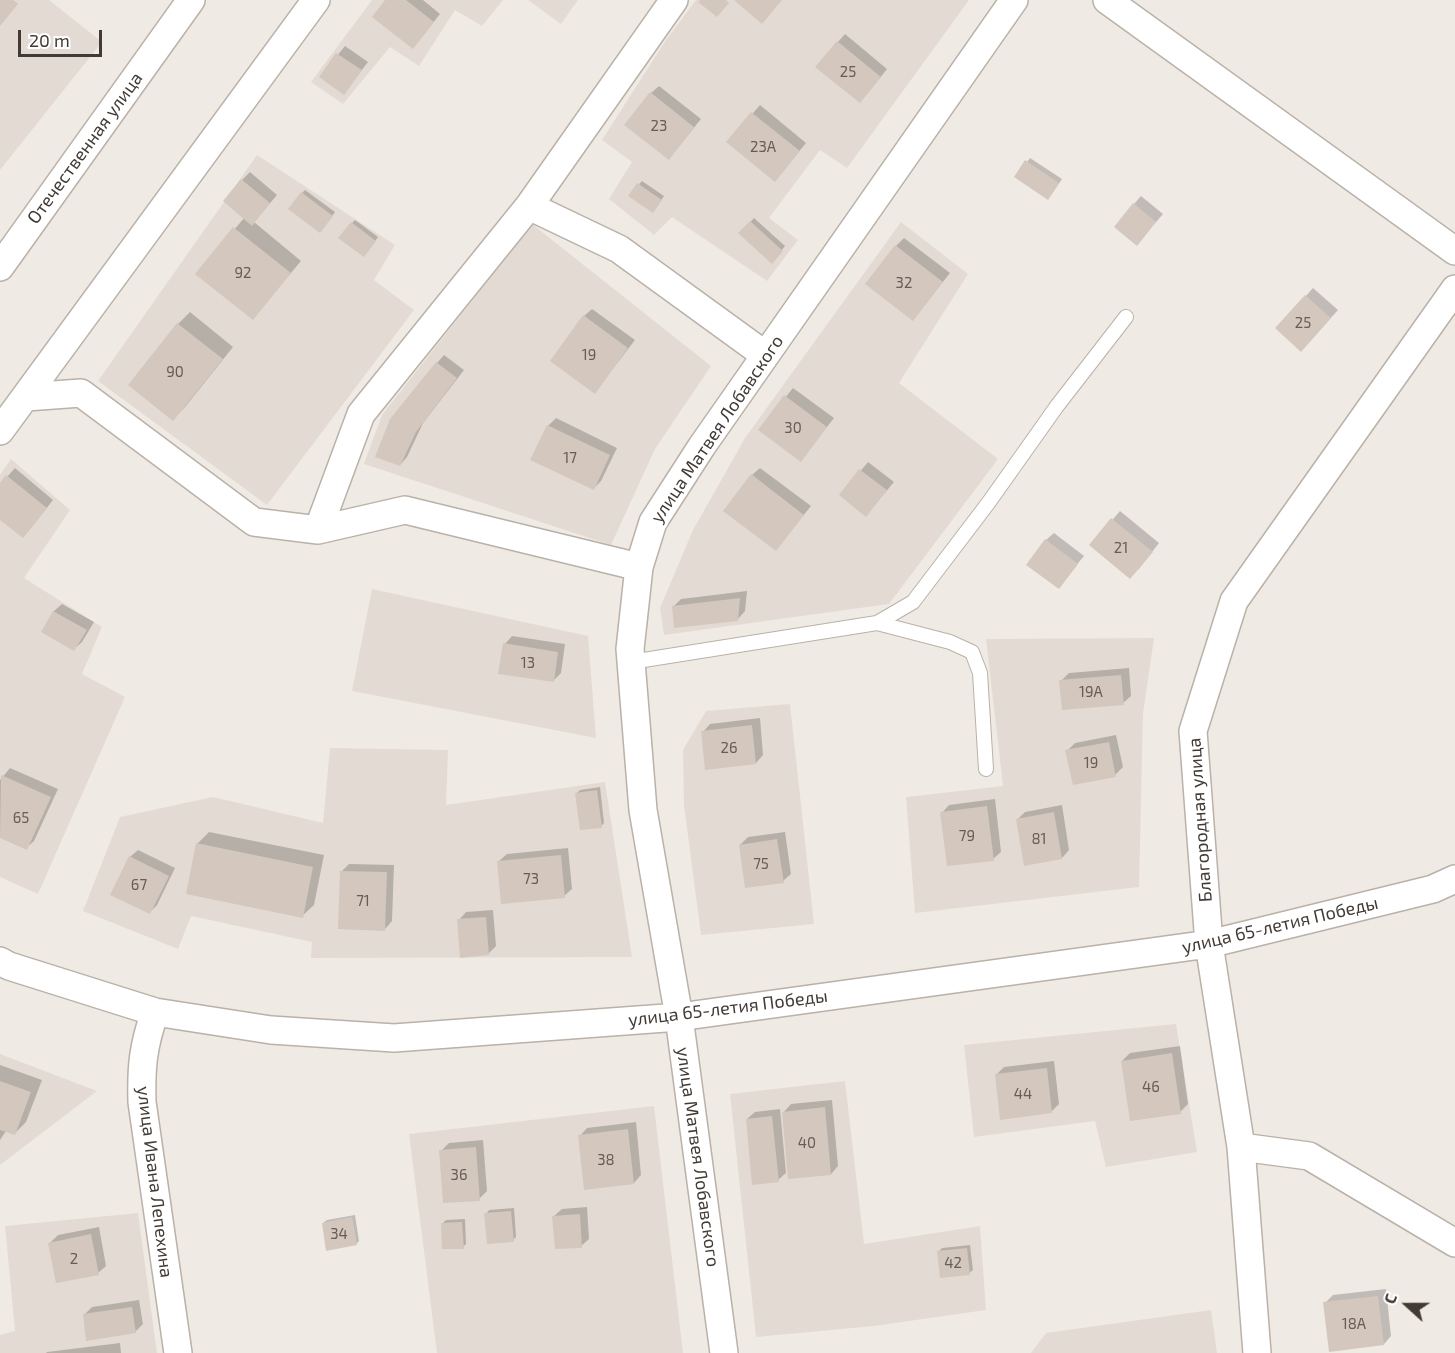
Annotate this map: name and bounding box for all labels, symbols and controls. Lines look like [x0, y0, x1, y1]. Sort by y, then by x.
scale bar [21, 18, 105, 56]
text: 20 m [29, 29, 70, 51]
house number: 25 [840, 63, 856, 81]
street label: Отечественная улица [23, 68, 147, 228]
house number: 23 [651, 117, 667, 135]
house number: 23А [750, 138, 776, 156]
house number: 92 [234, 264, 252, 282]
house number: 32 [896, 274, 912, 292]
house number: 25 [1295, 314, 1311, 332]
street label: улица Матвея Лобавского [646, 331, 788, 527]
house number: 19 [582, 346, 596, 364]
house number: 90 [166, 363, 184, 381]
house number: 30 [784, 419, 802, 437]
house number: 17 [563, 449, 577, 467]
house number: 21 [1114, 539, 1128, 557]
house number: 13 [521, 654, 535, 672]
house number: 19А [1079, 683, 1103, 701]
street label: Благородная улица [1183, 737, 1217, 903]
house number: 26 [720, 739, 738, 757]
house number: 19 [1084, 754, 1098, 772]
house number: 65 [13, 809, 29, 827]
house number: 79 [959, 827, 975, 845]
house number: 81 [1031, 830, 1047, 848]
house number: 75 [753, 855, 769, 873]
house number: 73 [523, 870, 539, 888]
house number: 67 [131, 876, 147, 894]
house number: 71 [356, 892, 370, 910]
street label: улица 65-летия Победы [1180, 892, 1380, 958]
street label: улица 65-летия Победы [627, 985, 829, 1031]
street label: улица Матвея Лобавского [672, 1046, 724, 1268]
house number: 46 [1142, 1078, 1160, 1096]
street label: улица Ивана Лепехина [133, 1085, 177, 1279]
house number: 44 [1014, 1085, 1032, 1103]
house number: 40 [798, 1134, 816, 1152]
house number: 38 [597, 1151, 615, 1169]
house number: 36 [451, 1166, 467, 1184]
house number: 34 [330, 1225, 348, 1243]
house number: 2 [70, 1250, 78, 1268]
house number: 42 [944, 1254, 962, 1272]
north arrow [1377, 1275, 1437, 1335]
text: С [1379, 1291, 1400, 1306]
house number: 18А [1342, 1315, 1366, 1333]

